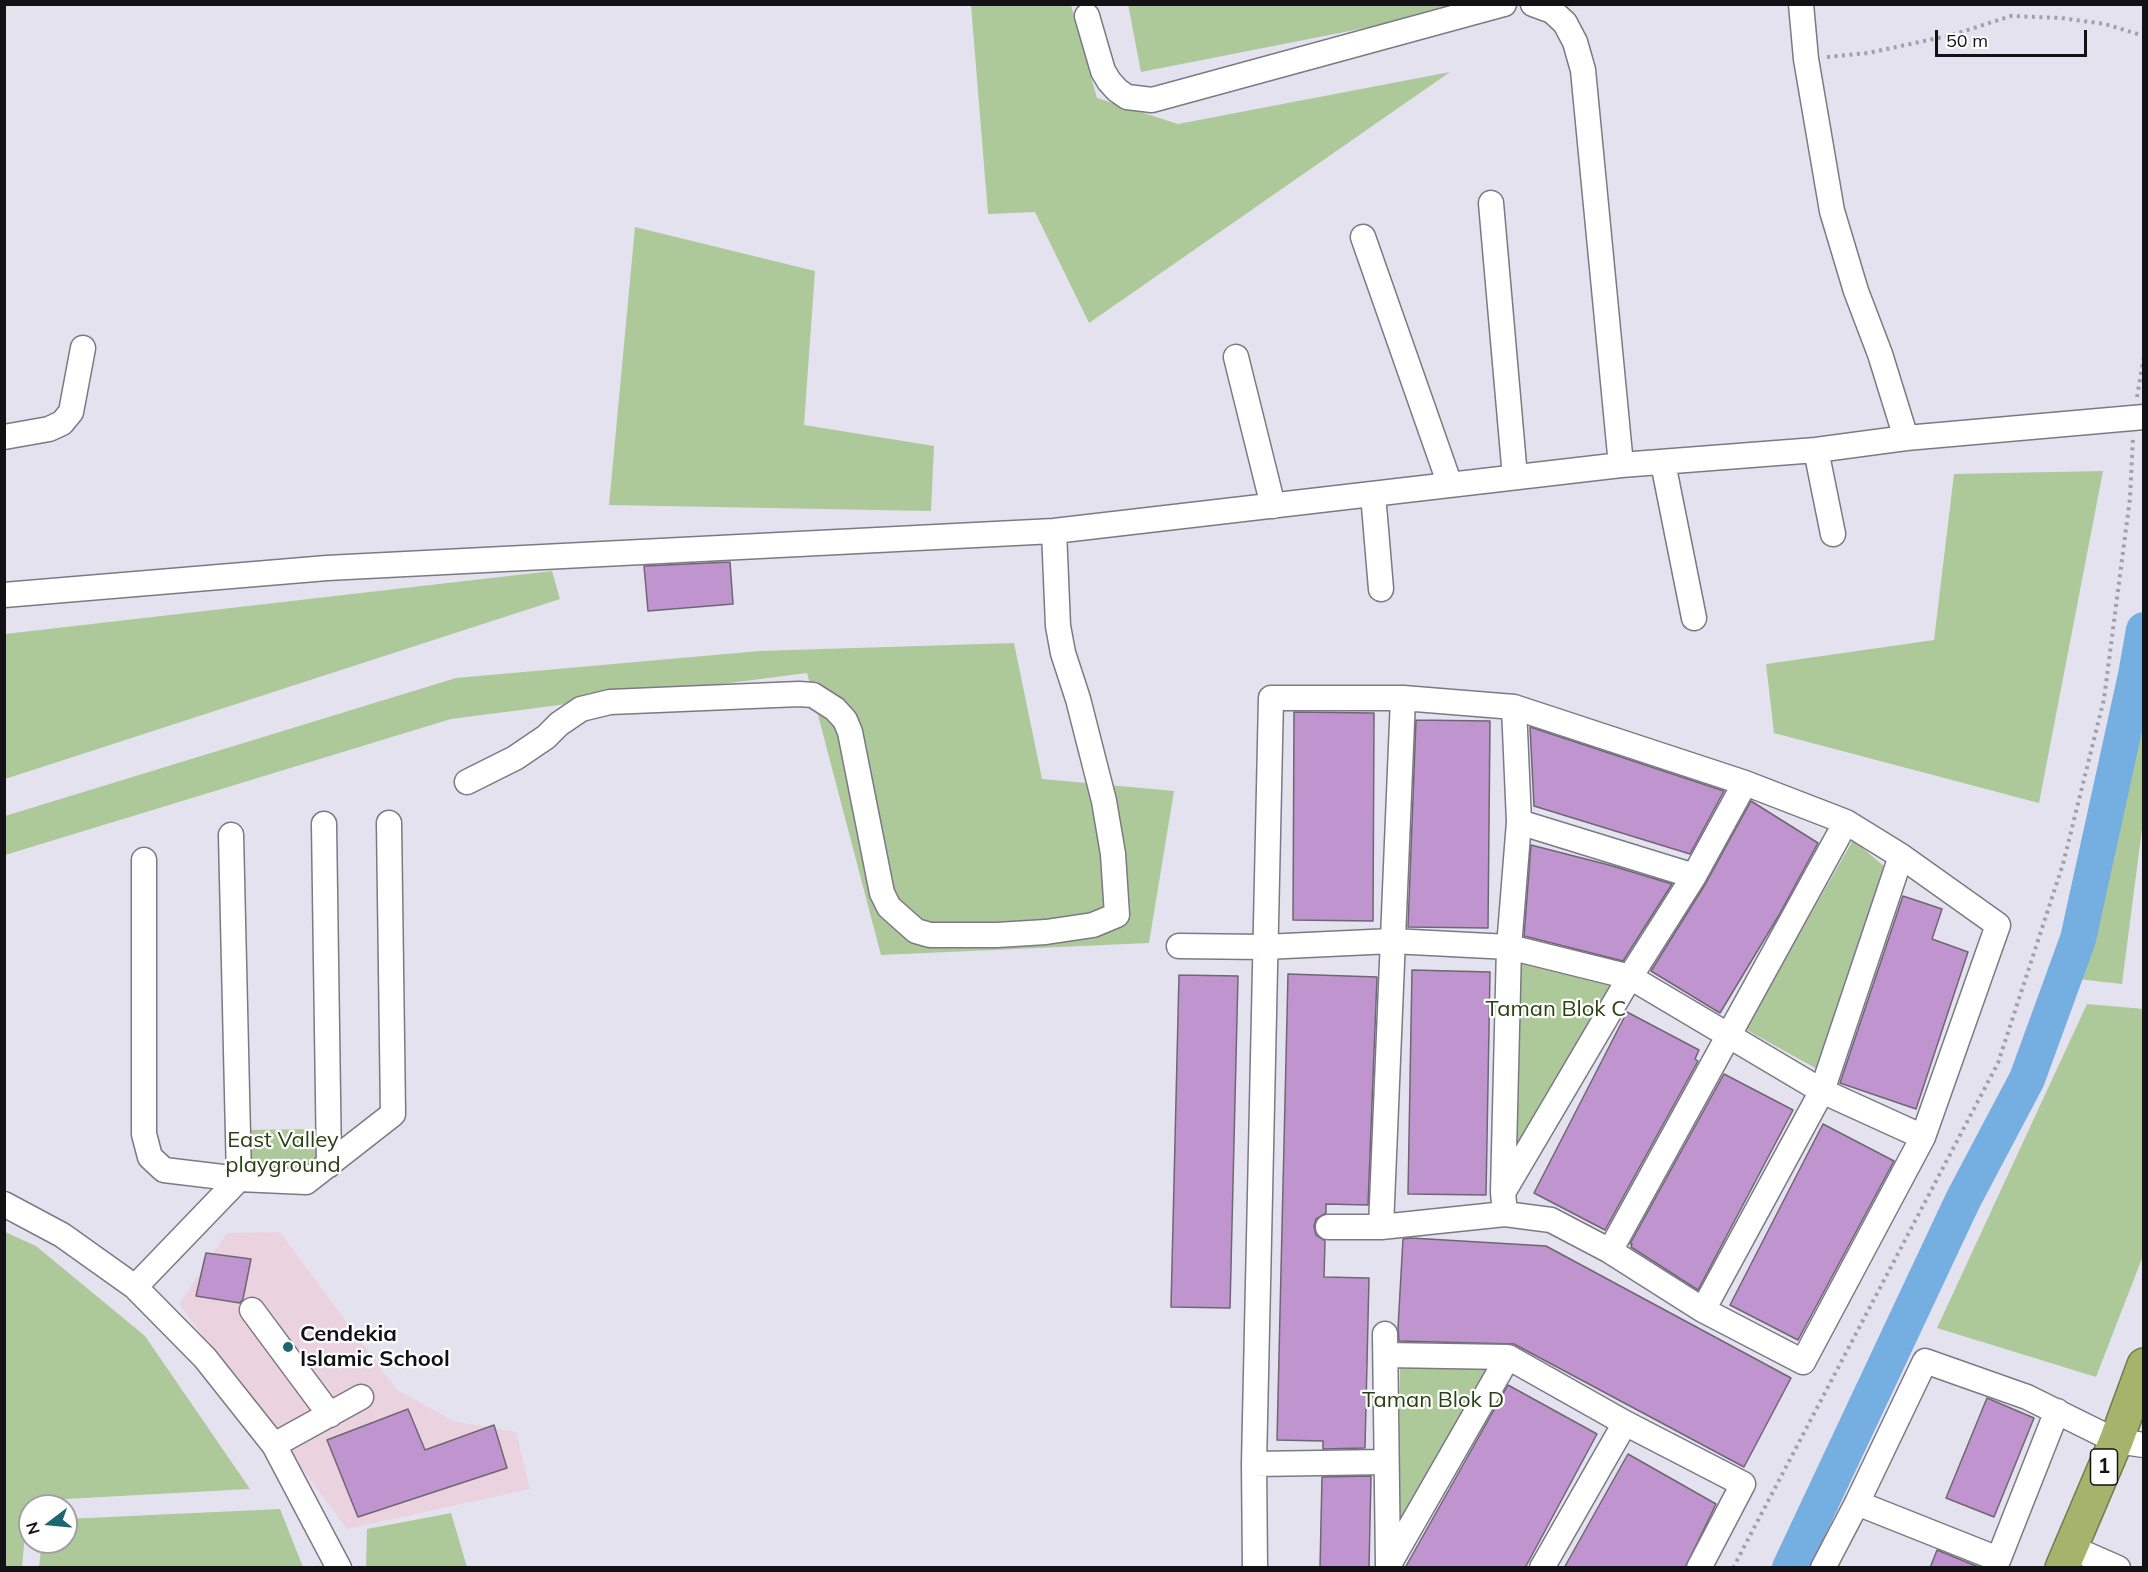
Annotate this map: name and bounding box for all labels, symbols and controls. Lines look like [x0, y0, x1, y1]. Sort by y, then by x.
scale bar [1938, 18, 2090, 56]
text: 50 m [1946, 29, 1988, 52]
park label: Taman Blok C [1486, 996, 1626, 1022]
park label: East Valley playground [225, 1127, 341, 1178]
place label: Cendekia Islamic School [300, 1321, 450, 1372]
marker: Cendekia Islamic School [281, 1340, 295, 1354]
park label: Taman Blok D [1362, 1387, 1504, 1413]
road number: 1 [2090, 1449, 2118, 1485]
north arrow [18, 1494, 78, 1554]
text: N [21, 1520, 44, 1537]

